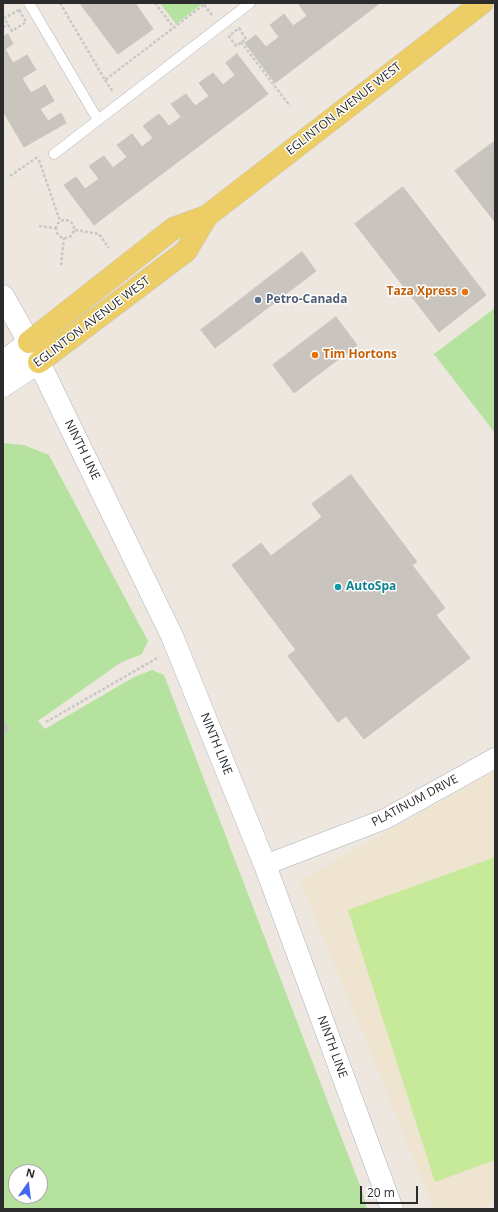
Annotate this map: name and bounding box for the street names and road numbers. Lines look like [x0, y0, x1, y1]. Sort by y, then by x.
street label: EGLINTON AVENUE WEST [284, 60, 404, 158]
street label: EGLINTON AVENUE WEST [31, 274, 153, 370]
street label: NINTH LINE [61, 417, 103, 483]
street label: NINTH LINE [197, 711, 235, 777]
street label: PLATINUM DRIVE [369, 772, 461, 830]
street label: NINTH LINE [314, 1014, 350, 1080]

